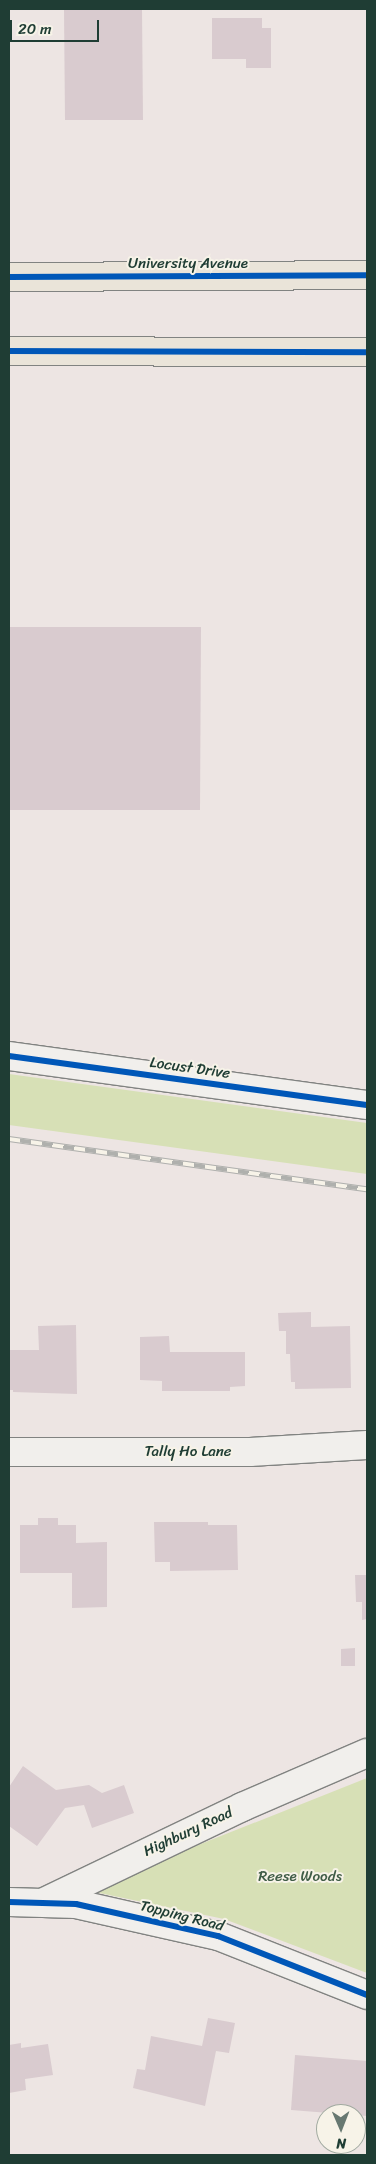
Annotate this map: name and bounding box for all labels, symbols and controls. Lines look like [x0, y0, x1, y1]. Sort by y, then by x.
scale bar [12, 10, 101, 42]
text: 20 m [18, 16, 52, 42]
street label: University Avenue [128, 255, 248, 273]
street label: Locust Drive [149, 1053, 231, 1083]
street label: Tally Ho Lane [144, 1443, 232, 1461]
street label: Highbury Road [141, 1804, 235, 1860]
park label: Reese Woods [258, 1868, 342, 1886]
street label: Topping Road [138, 1897, 226, 1935]
north arrow [316, 2104, 366, 2154]
text: N [336, 2131, 346, 2156]

